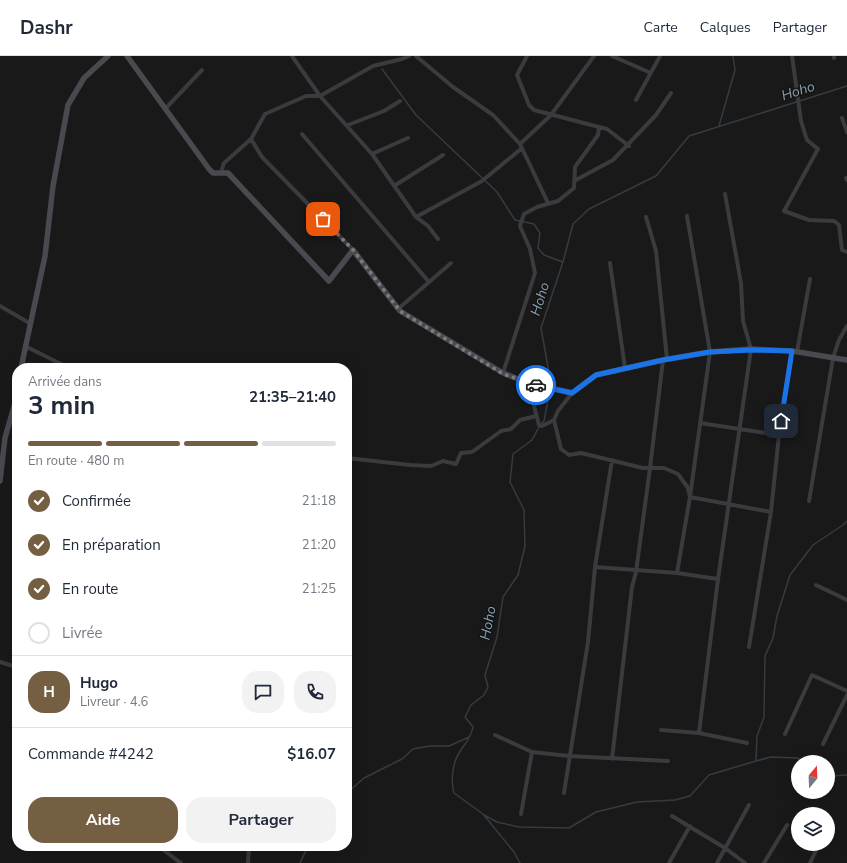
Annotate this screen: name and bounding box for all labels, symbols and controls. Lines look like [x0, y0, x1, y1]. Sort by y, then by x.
text: Dashr [20, 15, 73, 41]
text: Carte [644, 18, 678, 37]
text: Calques [700, 18, 751, 37]
text: Partager [773, 18, 827, 37]
water label: Hoho [779, 77, 817, 105]
pin [306, 202, 340, 236]
icon: bag [312, 208, 334, 230]
water label: Hoho [526, 280, 554, 318]
courier [516, 365, 556, 405]
text: Arrivée dans [28, 373, 102, 391]
icon: car [525, 374, 547, 396]
text: 21:35–21:40 [249, 387, 336, 407]
text: 3 min [28, 388, 95, 423]
pin [764, 404, 798, 438]
icon: home [770, 410, 792, 432]
text: En route · 480 m [28, 452, 124, 470]
icon: check [28, 490, 50, 512]
text: Confirmée [62, 491, 131, 511]
text: 21:18 [302, 492, 336, 510]
icon: check [28, 534, 50, 556]
text: En préparation [62, 535, 161, 555]
text: 21:20 [302, 536, 336, 554]
icon: check [28, 578, 50, 600]
text: En route [62, 579, 118, 599]
text: 21:25 [302, 580, 336, 598]
water label: Hoho [475, 604, 501, 642]
text: Livrée [62, 623, 103, 643]
button: chat [242, 671, 284, 713]
button: phone [294, 671, 336, 713]
text: Hugo [80, 673, 118, 693]
text: H [43, 682, 55, 702]
text: Livreur · 4.6 [80, 693, 148, 711]
text: Commande #4242 [28, 744, 154, 764]
text: $16.07 [287, 744, 336, 764]
north arrow [791, 755, 835, 799]
map controls [791, 755, 835, 851]
button: Aide [28, 797, 178, 843]
button: Partager [186, 797, 336, 843]
button: layers [791, 807, 835, 851]

